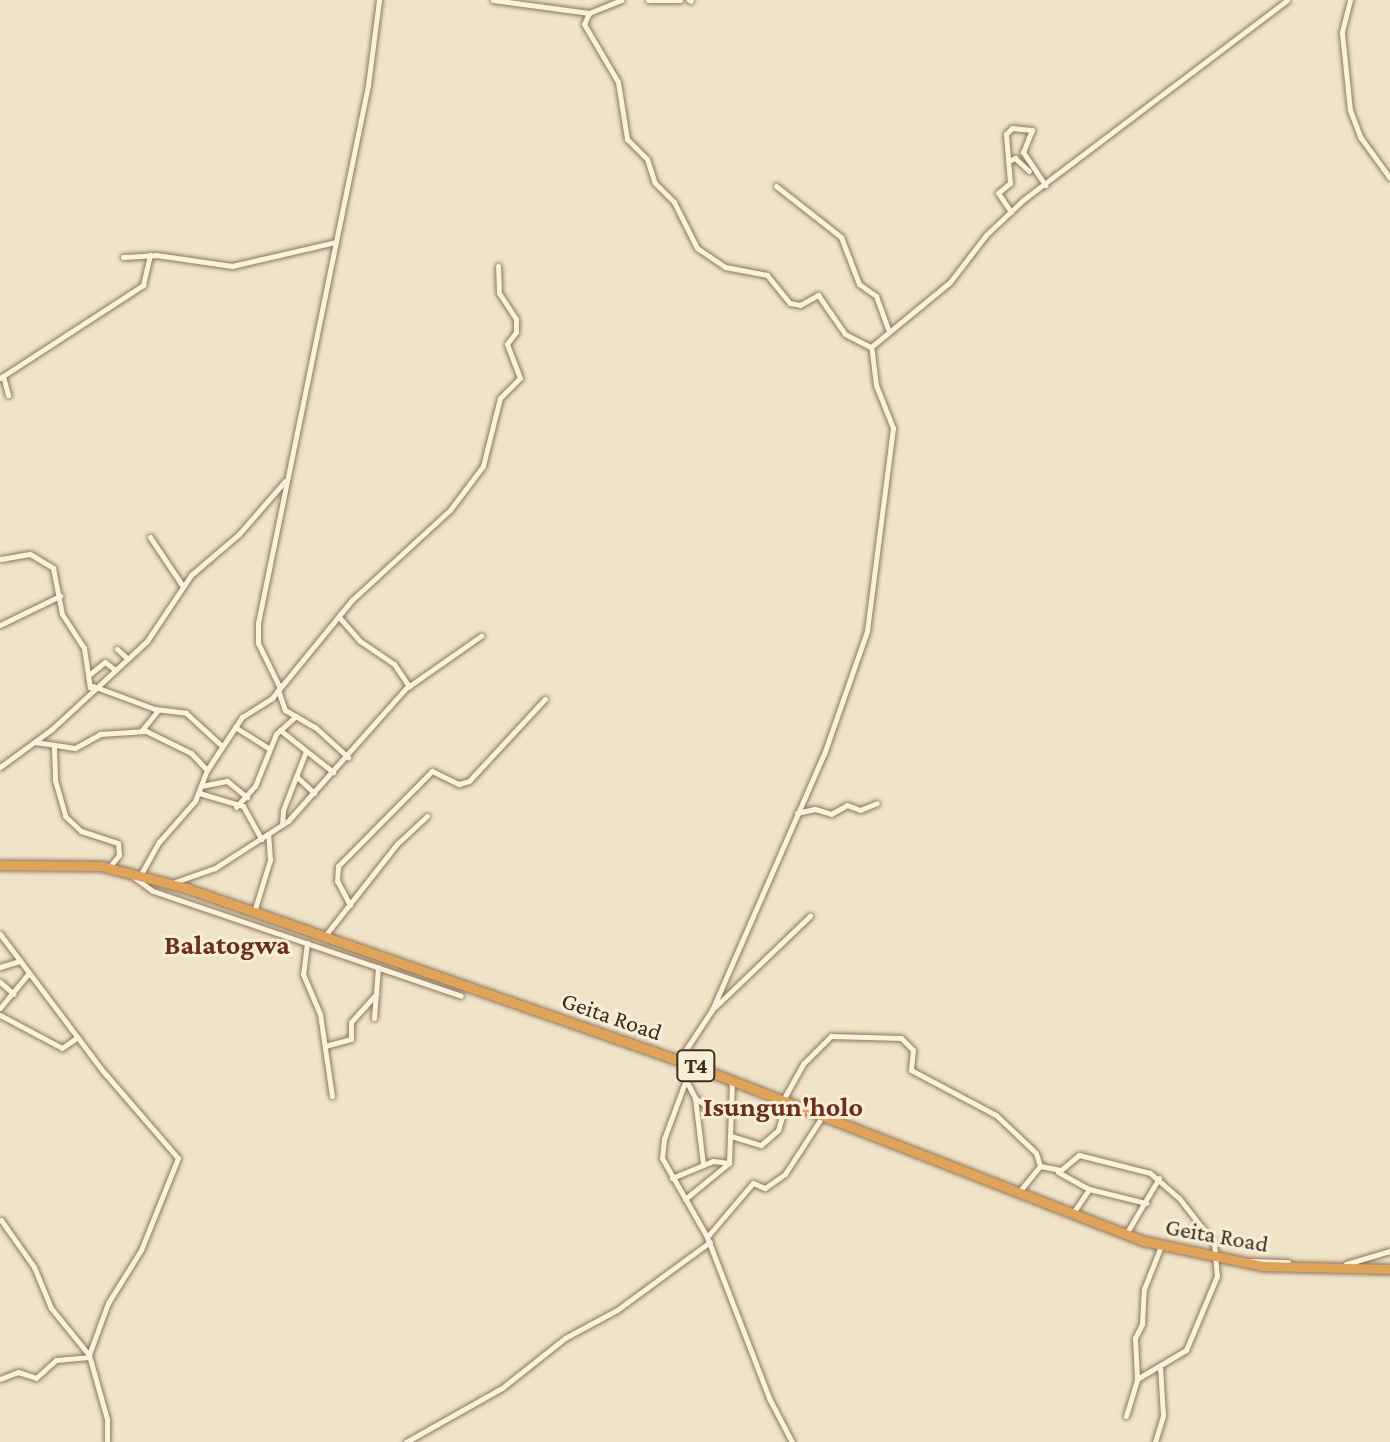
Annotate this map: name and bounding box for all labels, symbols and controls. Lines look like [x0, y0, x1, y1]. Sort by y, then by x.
district label: Balatogwa [164, 928, 290, 962]
street label: Geita Road [558, 985, 666, 1047]
road number: T4 [676, 1048, 716, 1084]
district label: Isungun'holo [703, 1090, 863, 1124]
street label: Geita Road [1163, 1212, 1271, 1258]

